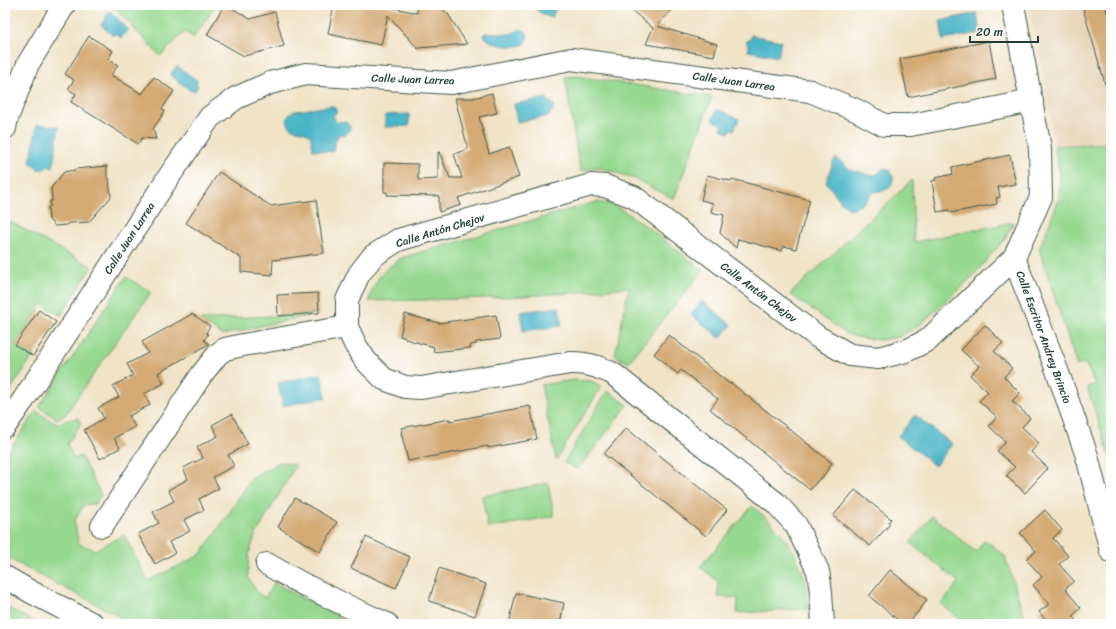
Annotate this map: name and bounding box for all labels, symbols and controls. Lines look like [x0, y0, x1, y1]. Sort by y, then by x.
scale bar [970, 18, 1038, 44]
text: 20 m [976, 21, 1003, 43]
street label: Calle Juan Larrea [691, 66, 777, 97]
street label: Calle Juan Larrea [371, 69, 455, 90]
street label: Calle Juan Larrea [99, 198, 160, 278]
street label: Calle Antón Chejov [393, 208, 488, 253]
street label: Calle Antón Chejov [716, 257, 802, 328]
street label: Calle Escritor Andrey Brincio [1011, 268, 1077, 407]

